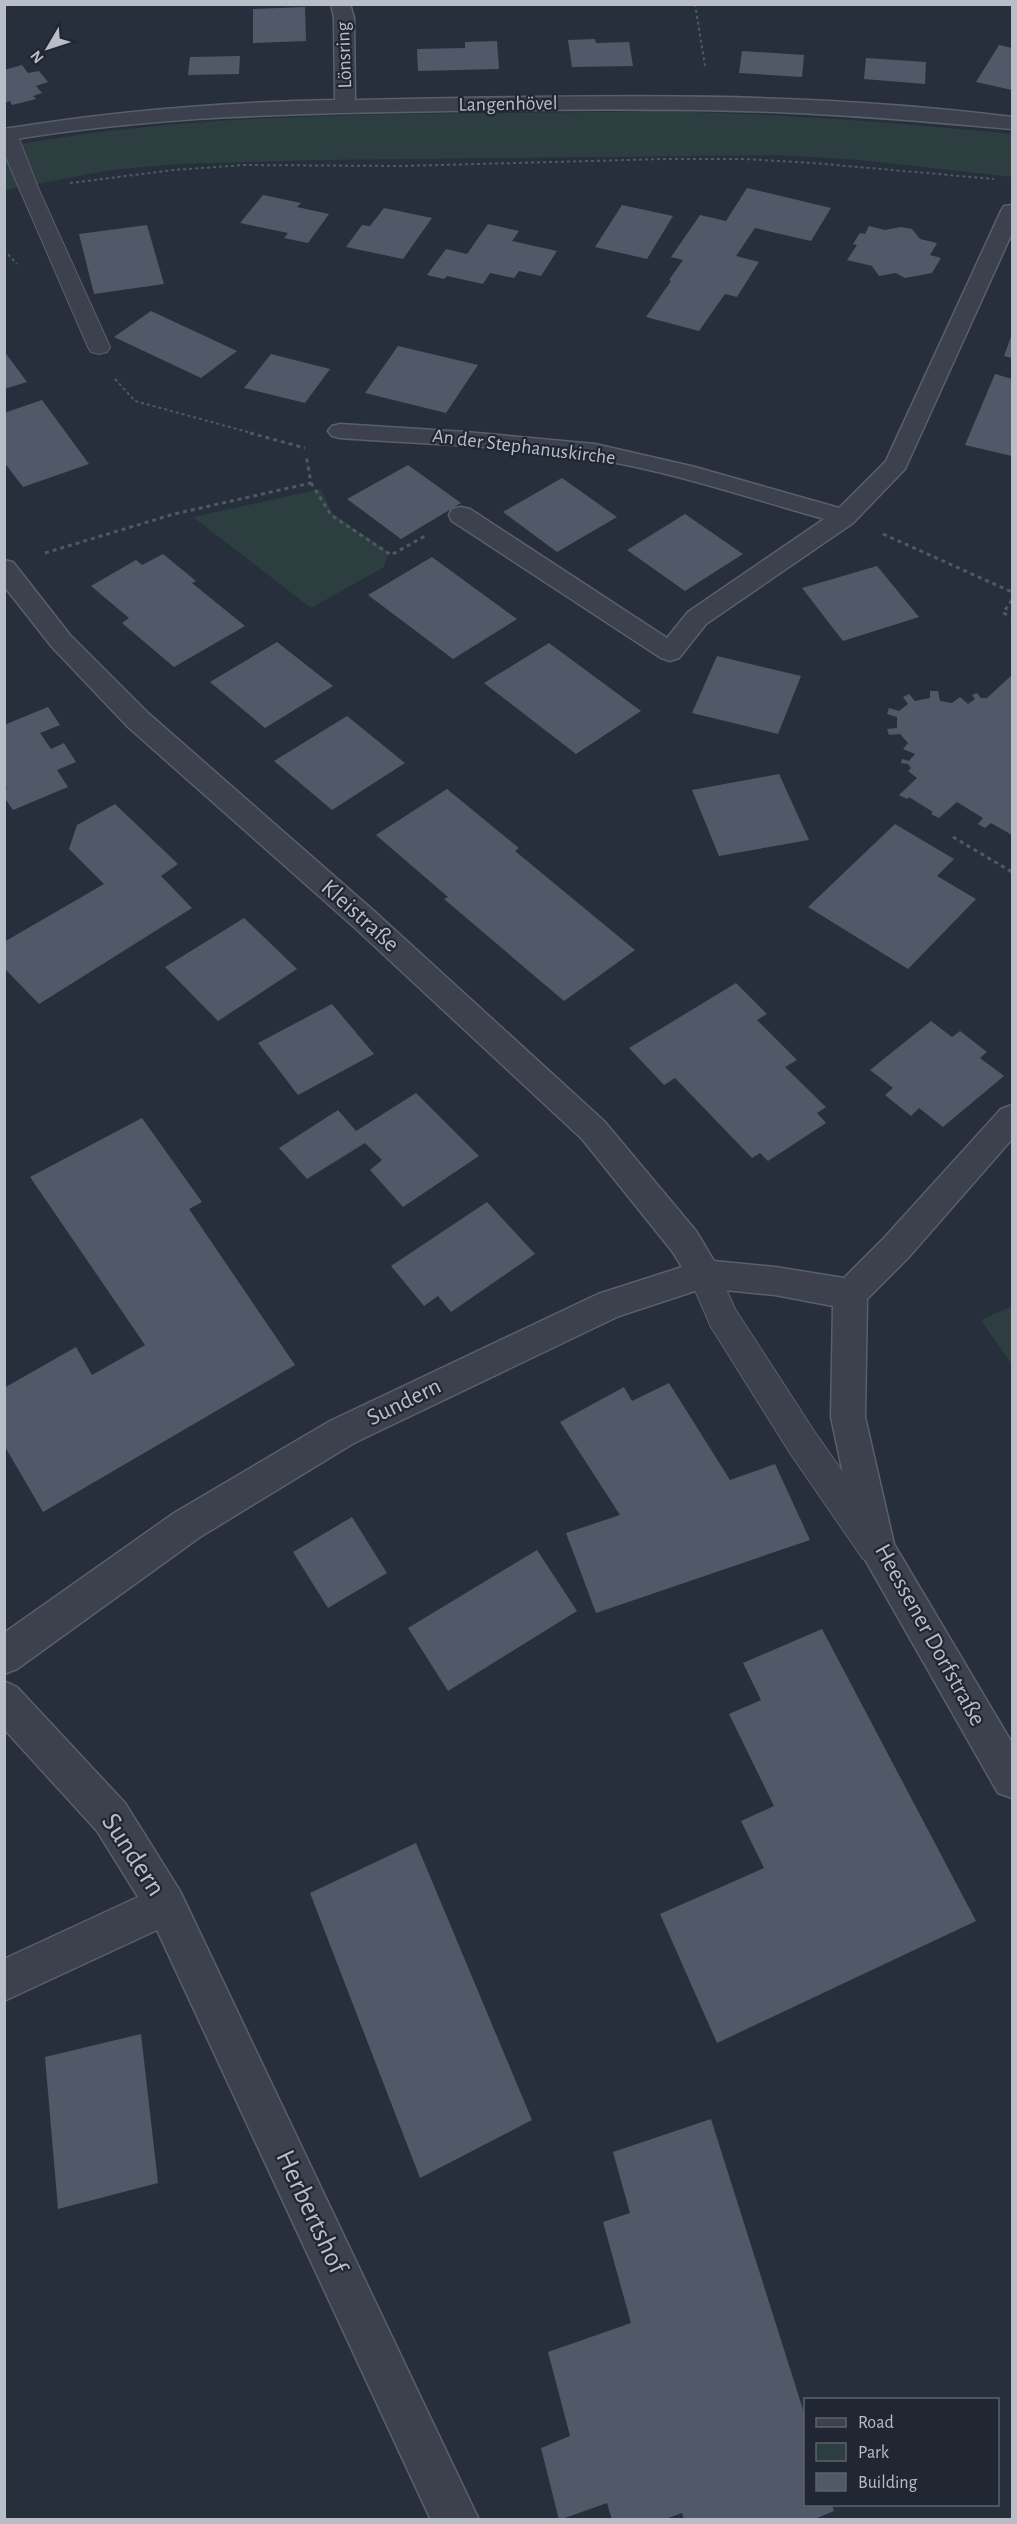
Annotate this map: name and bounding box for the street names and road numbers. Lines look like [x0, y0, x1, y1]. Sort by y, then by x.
street label: Lönsring [333, 21, 355, 89]
street label: Langenhövel [458, 93, 558, 115]
street label: An der Stephanuskirche [431, 426, 617, 468]
street label: Kleistraße [317, 875, 403, 957]
street label: Sundern [363, 1374, 445, 1430]
street label: Heessener Dorfstraße [870, 1540, 990, 1730]
street label: Sundern [96, 1809, 170, 1901]
street label: Herbertshof [270, 2146, 352, 2279]

